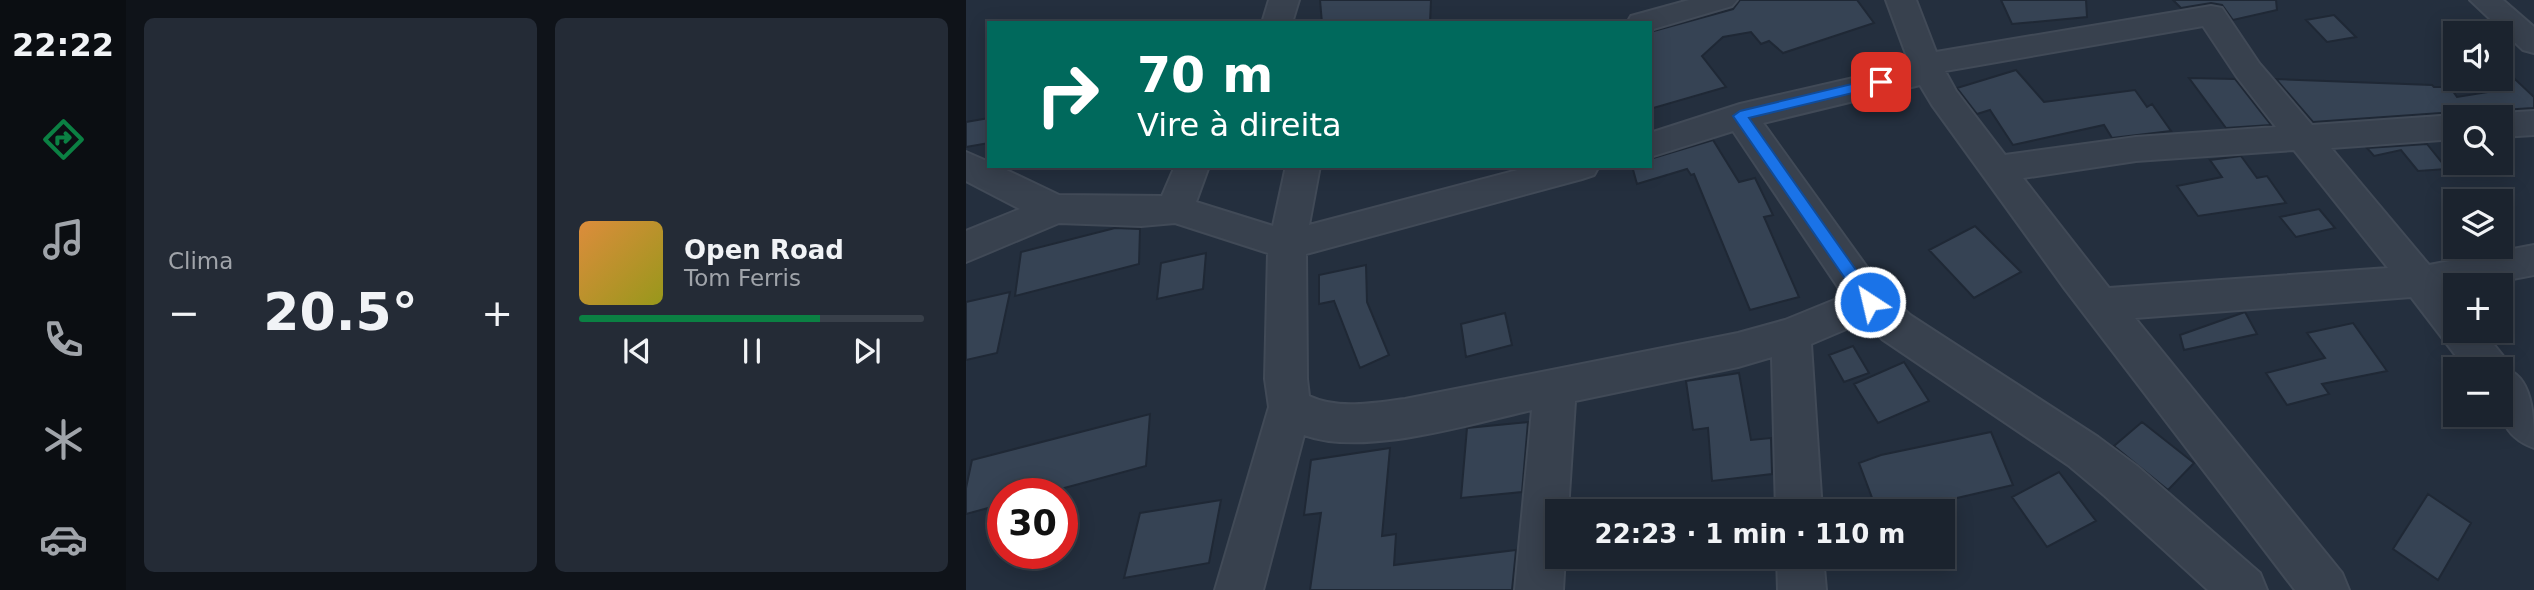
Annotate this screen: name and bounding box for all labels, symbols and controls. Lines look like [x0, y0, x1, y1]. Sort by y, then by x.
map controls [2443, 21, 2513, 427]
button: sound [2443, 21, 2513, 91]
text: 22:22 [12, 26, 114, 64]
text: 70 m [1137, 47, 1273, 104]
icon: right [1022, 49, 1113, 140]
pin [1851, 52, 1911, 112]
icon: arrive [1862, 63, 1900, 101]
button: search [2443, 105, 2513, 175]
text: Vire à direita [1137, 106, 1342, 144]
icon: directions [39, 115, 88, 164]
button: layers [2443, 189, 2513, 259]
icon: music [39, 215, 88, 264]
text: Open Road [684, 235, 844, 265]
text: Clima [168, 248, 233, 274]
text: Tom Ferris [684, 265, 801, 291]
position arrow [1833, 265, 1907, 339]
button: + [2443, 273, 2513, 343]
text: 20.5° [263, 282, 418, 342]
text: − [168, 291, 200, 335]
text: + [481, 291, 513, 335]
icon: phone [39, 315, 88, 364]
icon: previous [618, 332, 656, 370]
icon: pause [733, 332, 771, 370]
icon: next [848, 332, 886, 370]
button: − [2443, 357, 2513, 427]
icon: climate [39, 415, 88, 464]
speed limit sign: 30 [987, 478, 1078, 569]
icon: car [39, 515, 88, 564]
text: 22:23 · 1 min · 110 m [1595, 519, 1905, 549]

